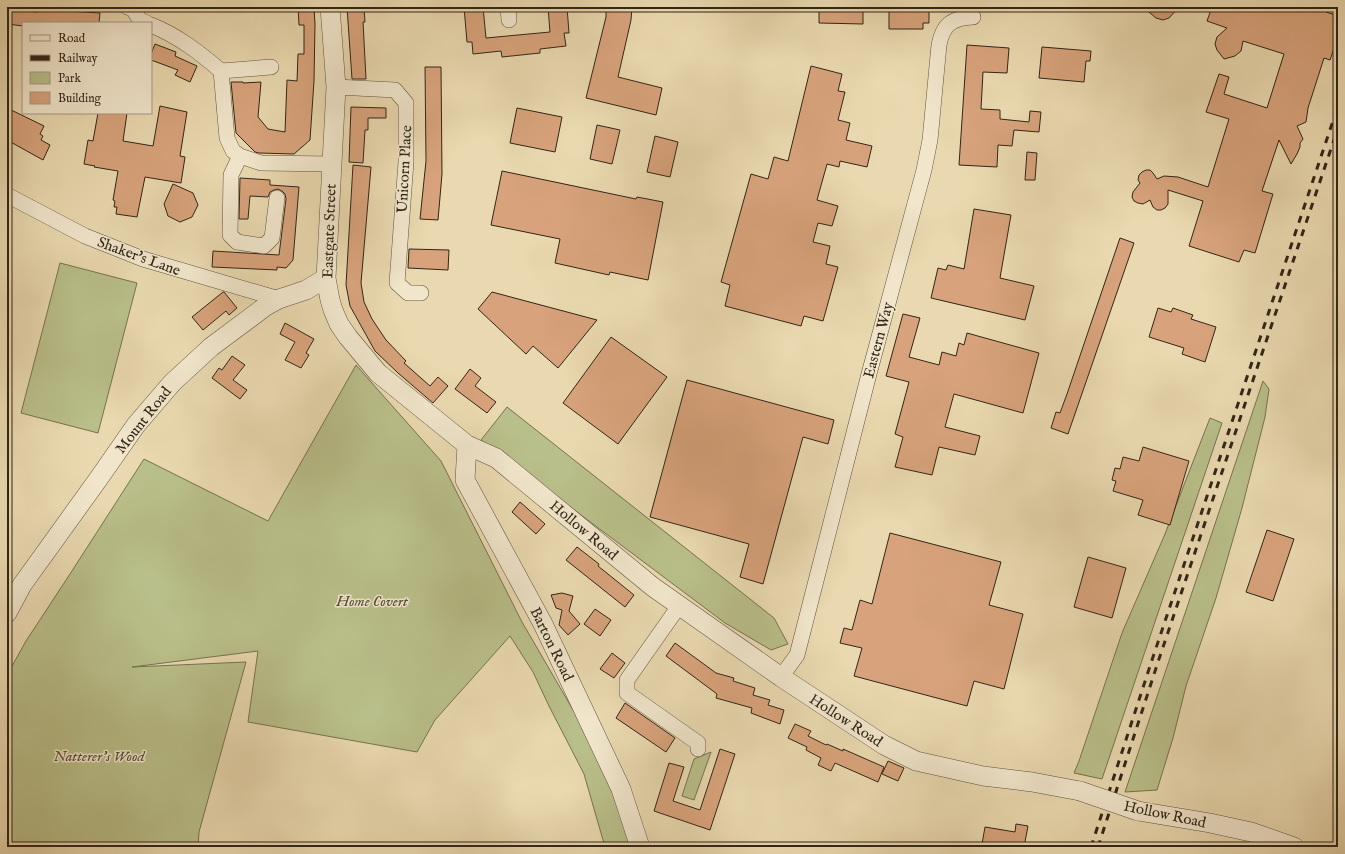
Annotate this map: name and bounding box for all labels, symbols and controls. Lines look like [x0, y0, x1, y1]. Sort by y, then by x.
legend [22, 22, 152, 114]
text: Road [58, 31, 86, 46]
text: Railway [58, 51, 97, 66]
text: Park [58, 71, 81, 86]
text: Building [58, 91, 102, 106]
street label: Unicorn Place [393, 124, 416, 214]
street label: Eastgate Street [318, 183, 341, 279]
street label: Shaker's Lane [95, 233, 183, 280]
street label: Eastern Way [859, 299, 898, 380]
street label: Mount Road [111, 382, 176, 458]
street label: Hollow Road [545, 496, 623, 565]
park label: Home Covert [335, 592, 409, 611]
street label: Barton Road [525, 604, 578, 685]
street label: Hollow Road [805, 690, 887, 752]
park label: Natterer's Wood [53, 747, 145, 766]
street label: Hollow Road [1122, 796, 1209, 833]

